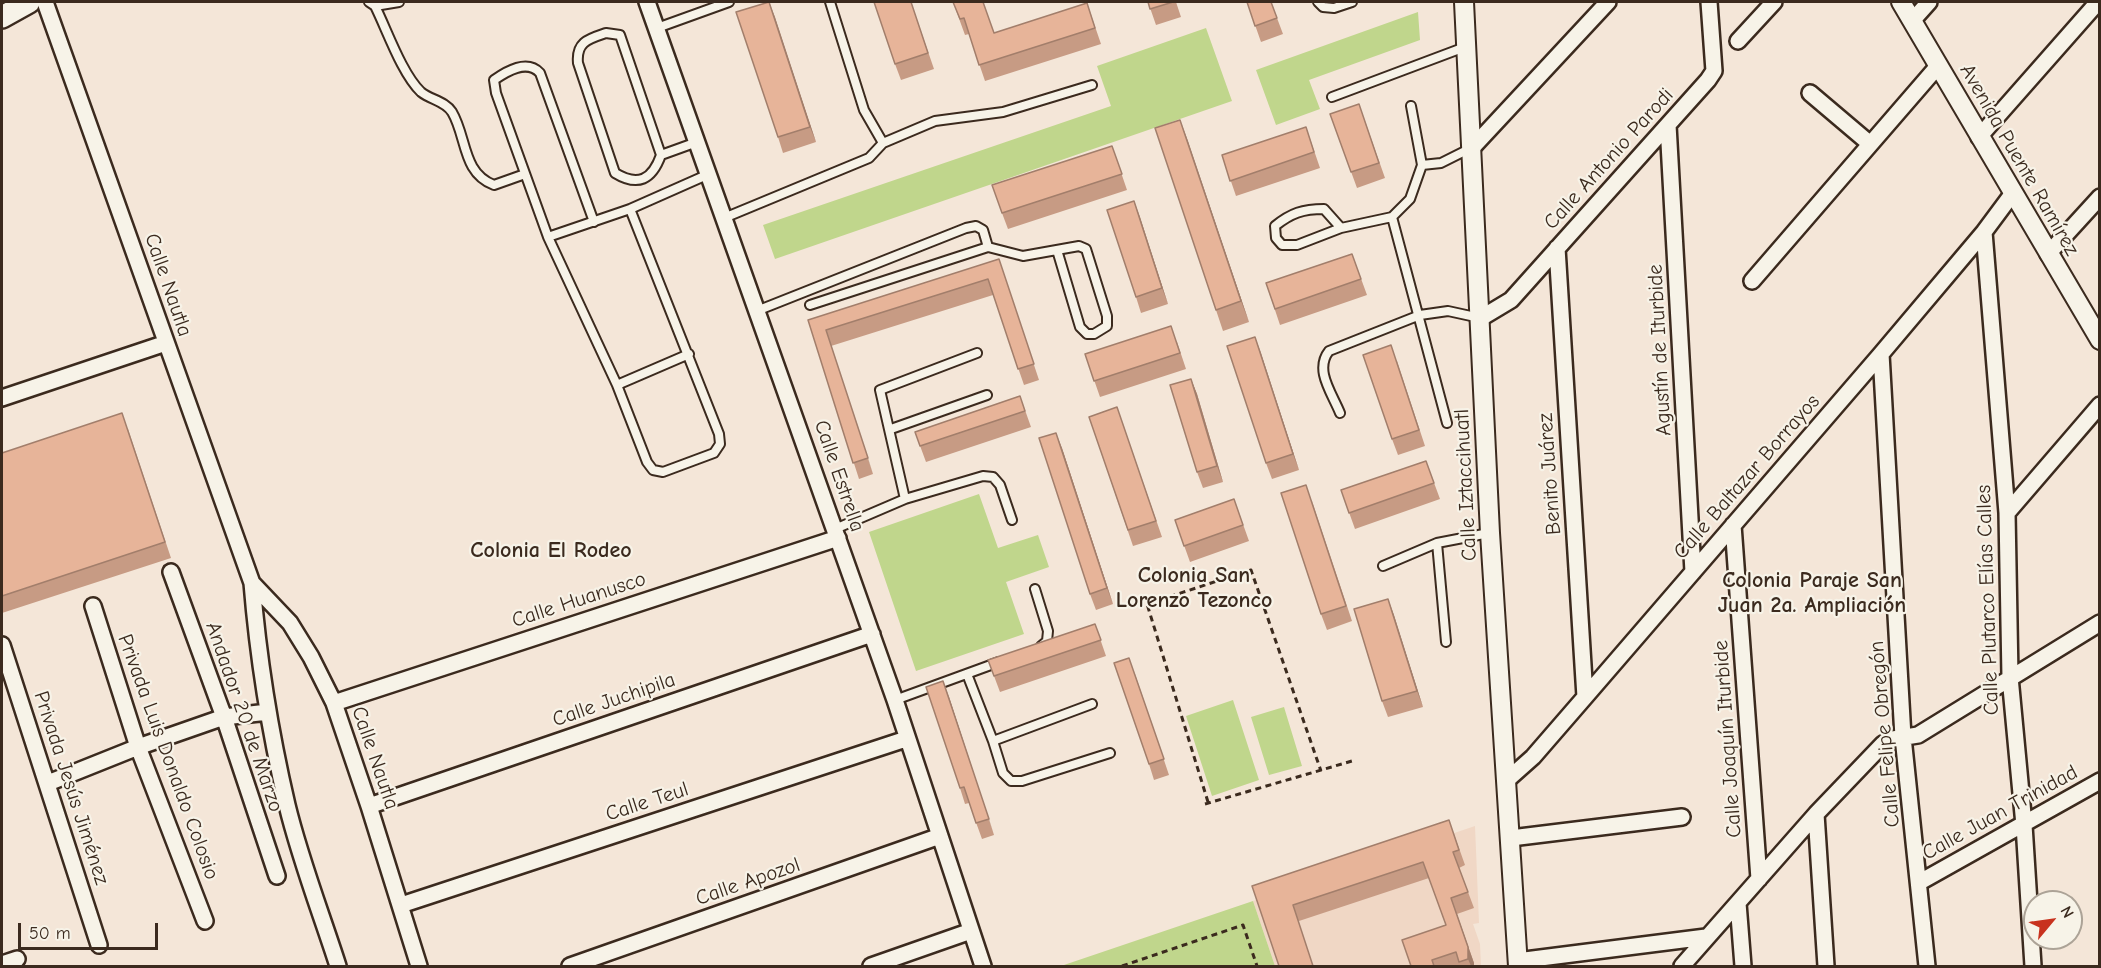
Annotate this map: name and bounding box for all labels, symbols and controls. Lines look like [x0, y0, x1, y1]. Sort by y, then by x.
street label: Avenida Puente Ramírez [1954, 60, 2084, 260]
street label: Calle Antonio Parodi [1539, 83, 1679, 235]
street label: Calle Nautla [139, 230, 197, 340]
street label: Agustín de Iturbide [1643, 264, 1677, 436]
street label: Calle Baltazar Borrayos [1669, 389, 1825, 565]
street label: Calle Iztaccihuatl [1449, 408, 1483, 562]
street label: Benito Juárez [1533, 412, 1567, 536]
street label: Calle Estrella [808, 417, 870, 535]
street label: Calle Plutarco Elías Calles [1971, 484, 2005, 716]
district label: Colonia El Rodeo [470, 538, 632, 564]
district label: Colonia San Lorenzo Tezonco [1116, 563, 1272, 614]
street label: Calle Huanusco [509, 566, 649, 634]
district label: Colonia Paraje San Juan 2a. Ampliación [1718, 568, 1906, 620]
street label: Andador 20 de Marzo [200, 619, 288, 815]
street label: Privada Luis Donaldo Colosio [112, 631, 224, 883]
street label: Calle Joaquín Iturbide [1709, 639, 1747, 839]
street label: Calle Felipe Obregón [1864, 640, 1906, 828]
street label: Calle Juchipila [549, 667, 679, 733]
street label: Privada Jesús Jiménez [28, 688, 114, 888]
street label: Calle Nautla [346, 703, 404, 813]
street label: Calle Juan Trinidad [1918, 760, 2082, 866]
street label: Calle Teul [602, 777, 692, 827]
street label: Calle Apozol [693, 852, 803, 912]
north arrow [2023, 890, 2083, 950]
text: N [2057, 903, 2077, 921]
scale bar [21, 911, 160, 949]
text: 50 m [29, 923, 71, 944]

